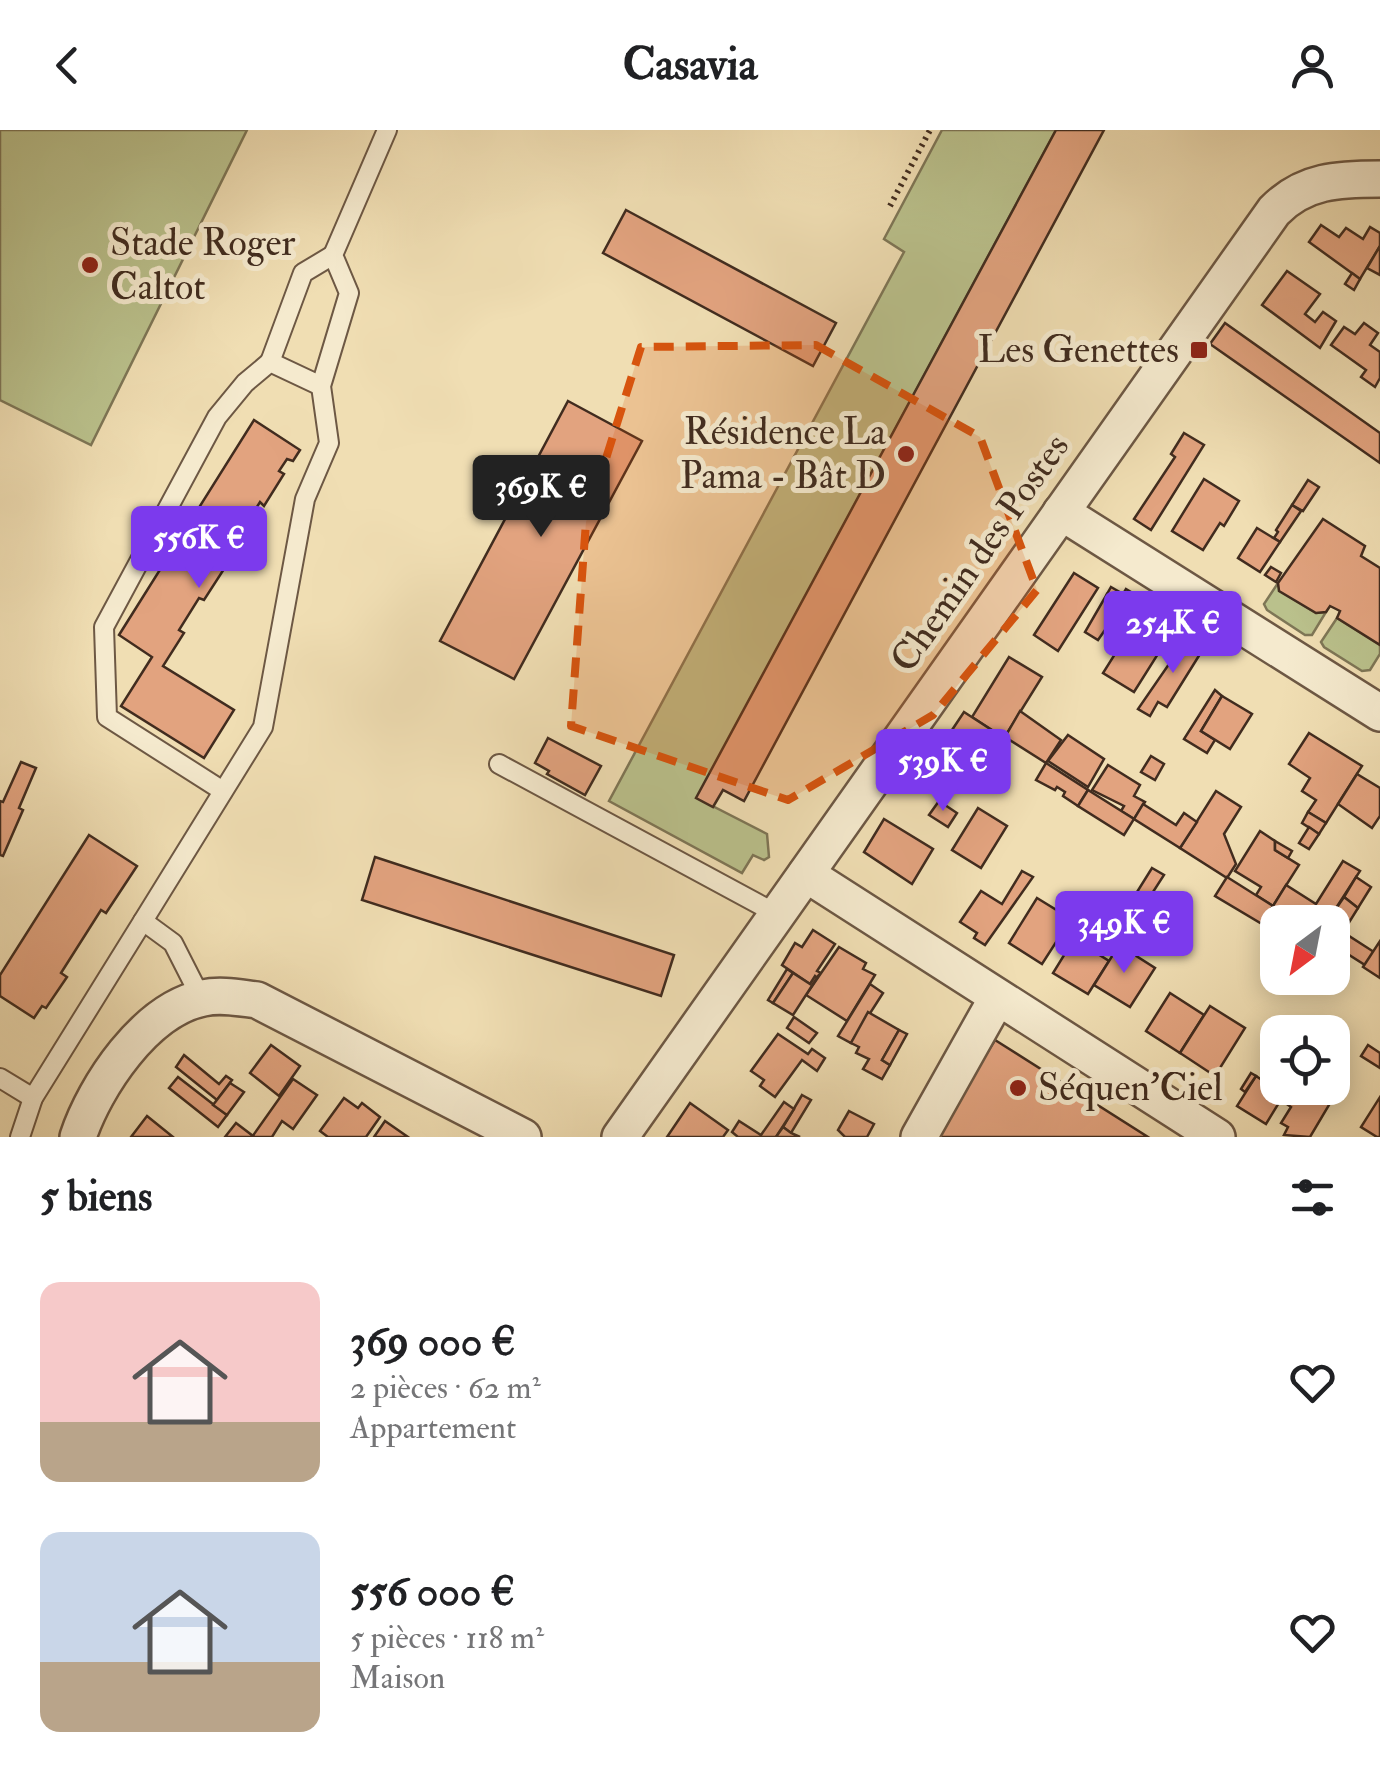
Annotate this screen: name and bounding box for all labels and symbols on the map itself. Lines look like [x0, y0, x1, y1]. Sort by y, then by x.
place label: Stade Roger Caltot [110, 219, 296, 311]
marker: Stade Roger Caltot [79, 254, 101, 276]
place label: Les Genettes [978, 326, 1179, 374]
marker: Les Genettes [1188, 339, 1210, 361]
place label: Résidence La Pama - Bât D [680, 408, 886, 500]
street label: Chemin des Postes [880, 424, 1080, 682]
marker: Résidence La Pama - Bât D [895, 443, 917, 465]
pin: 369K € [460, 455, 622, 540]
pin: 556K € [118, 506, 280, 591]
pin: 254K € [1092, 591, 1254, 676]
pin: 539K € [862, 729, 1024, 814]
pin: 349K € [1043, 891, 1205, 976]
north arrow [1260, 905, 1350, 995]
place label: Séquen'Ciel [1038, 1064, 1223, 1112]
marker: Séquen'Ciel [1007, 1077, 1029, 1099]

